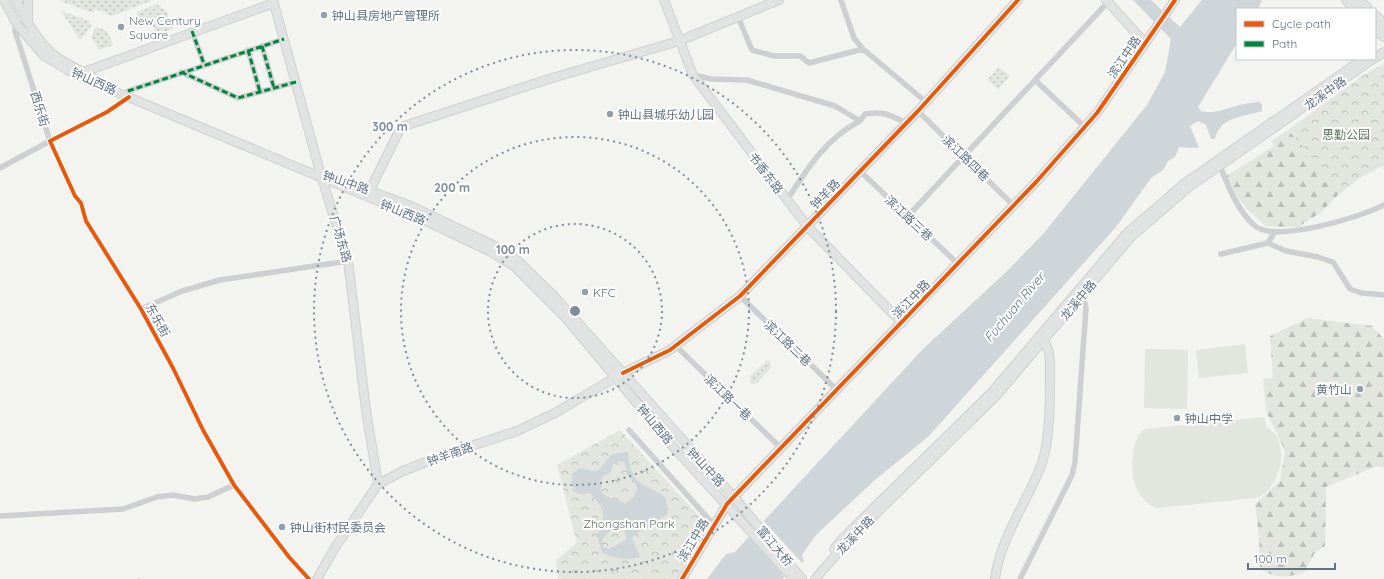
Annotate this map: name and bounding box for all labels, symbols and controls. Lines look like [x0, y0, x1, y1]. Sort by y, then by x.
place label: 钟山县房地产管理所 [332, 8, 440, 23]
legend [1236, 8, 1376, 60]
marker: 钟山县房地产管理所 [319, 10, 329, 20]
place label: New Century Square [129, 13, 201, 42]
text: Cycle path [1272, 16, 1331, 31]
marker: New Century Square [116, 22, 126, 32]
street label: 滨江中路 [1104, 33, 1144, 81]
text: Path [1272, 36, 1297, 51]
street label: 钟山西路 [69, 64, 119, 98]
street label: 龙溪中路 [1301, 73, 1349, 113]
street label: 西乐街 [28, 90, 52, 128]
place label: 钟山县城乐幼儿园 [618, 107, 714, 122]
marker: 钟山县城乐幼儿园 [605, 109, 615, 119]
text: 300 m [372, 119, 408, 134]
park label: 思勤公园 [1322, 127, 1370, 142]
street label: 滨江路四巷 [939, 132, 993, 184]
street label: 书香东路 [746, 149, 786, 197]
street label: 钟山中路 [321, 167, 371, 197]
street label: 钟羊路 [807, 176, 843, 212]
text: 200 m [434, 180, 470, 195]
street label: 滨江路三巷 [882, 192, 936, 244]
street label: 钟山西路 [378, 196, 428, 228]
street label: 广场东路 [327, 214, 355, 264]
text: 100 m [496, 242, 530, 257]
water label: Fuchuan River [980, 268, 1049, 345]
street label: 滨江中路 [889, 277, 933, 321]
street label: 龙溪中路 [1057, 277, 1099, 323]
place label: KFC [593, 285, 616, 300]
marker: KFC [580, 287, 590, 297]
street label: 东乐街 [143, 301, 173, 339]
centre of rings [568, 304, 582, 318]
street label: 滨江路二巷 [761, 317, 815, 369]
street label: 滨江路一巷 [701, 371, 755, 423]
place label: 黄竹山 [1316, 382, 1352, 397]
marker: 黄竹山 [1355, 384, 1365, 394]
street label: 钟山西路 [634, 401, 676, 447]
place label: 钟山中学 [1185, 411, 1233, 426]
marker: 钟山中学 [1172, 413, 1182, 423]
street label: 钟羊南路 [425, 439, 475, 469]
street label: 钟山中路 [684, 444, 728, 490]
street label: 龙溪中路 [833, 513, 877, 557]
park label: Zhongshan Park [583, 516, 675, 531]
street label: 滨江中路 [674, 516, 712, 564]
place label: 钟山街村民委员会 [290, 520, 386, 535]
marker: 钟山街村民委员会 [277, 522, 287, 532]
street label: 富江大桥 [754, 523, 796, 569]
scale bar [1248, 545, 1335, 571]
text: 100 m [1254, 551, 1287, 566]

